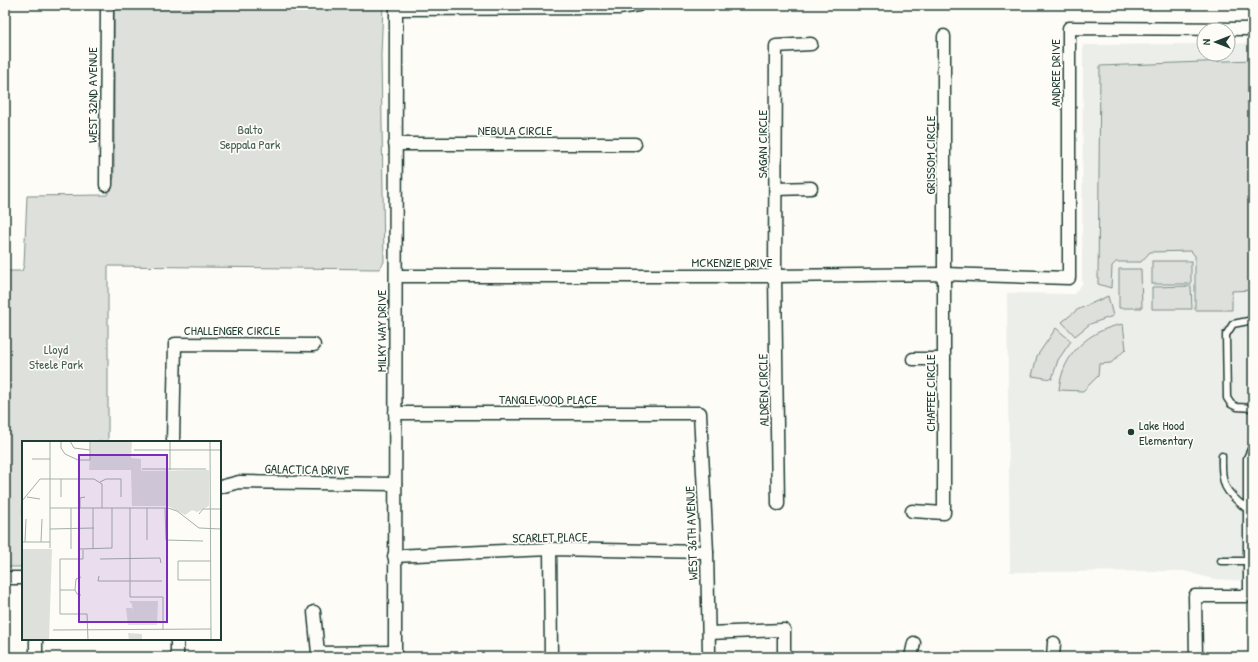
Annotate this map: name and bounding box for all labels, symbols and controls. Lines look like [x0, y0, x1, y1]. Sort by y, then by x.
north arrow [1196, 22, 1236, 62]
street label: ANDREE DRIVE [1046, 39, 1064, 107]
text: N [1199, 39, 1213, 45]
street label: WEST 32ND AVENUE [83, 47, 101, 143]
street label: SAGAN CIRCLE [753, 109, 771, 178]
street label: GRISSOM CIRCLE [921, 115, 939, 194]
park label: Balto Seppala Park [220, 120, 281, 153]
street label: NEBULA CIRCLE [478, 121, 552, 139]
street label: MCKENZIE DRIVE [692, 253, 773, 271]
street label: MILKY WAY DRIVE [372, 290, 390, 372]
street label: CHALLENGER CIRCLE [184, 321, 281, 339]
park label: Lloyd Steele Park [29, 340, 84, 373]
street label: ALDREN CIRCLE [753, 353, 773, 427]
street label: CHAFFEE CIRCLE [921, 354, 939, 432]
street label: TANGLEWOOD PLACE [499, 390, 597, 408]
place label: Lake Hood Elementary [1139, 416, 1194, 449]
marker: Lake Hood Elementary [1126, 427, 1136, 437]
inset map [22, 441, 221, 640]
street label: GALACTICA DRIVE [265, 459, 350, 479]
street label: WEST 36TH AVENUE [680, 485, 702, 580]
street label: SCARLET PLACE [512, 527, 588, 547]

